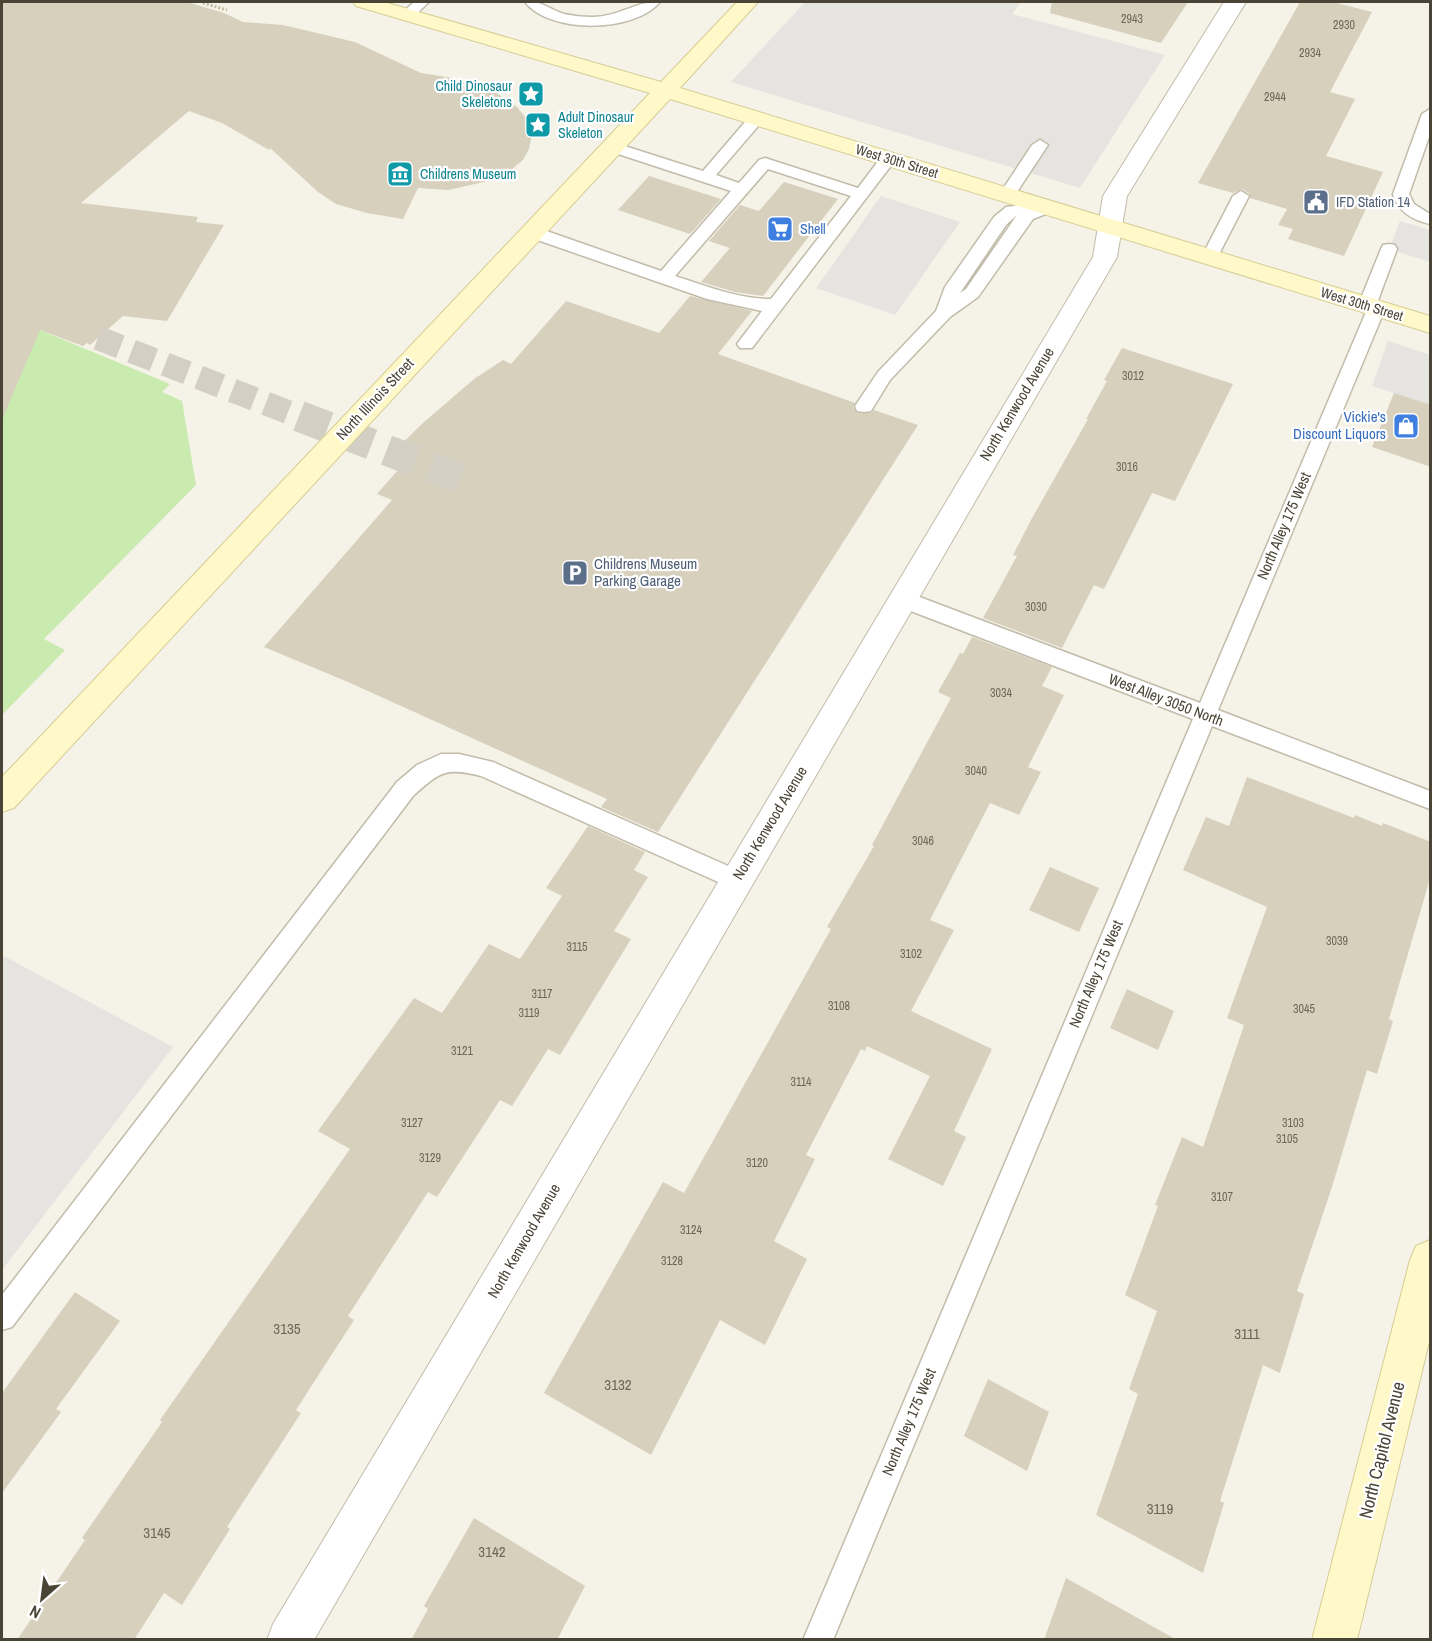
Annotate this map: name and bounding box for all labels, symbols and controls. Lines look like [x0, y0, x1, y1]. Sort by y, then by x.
house number: 2943 [1121, 11, 1143, 27]
house number: 2930 [1333, 17, 1355, 33]
house number: 2934 [1299, 45, 1321, 61]
place label: Child Dinosaur Skeletons [435, 77, 512, 111]
place icon: Child Dinosaur Skeletons [516, 79, 546, 109]
house number: 2944 [1264, 89, 1286, 105]
place label: Adult Dinosaur Skeleton [557, 108, 634, 142]
place icon: Adult Dinosaur Skeleton [523, 110, 553, 140]
street label: West 30th Street [854, 140, 940, 182]
museum icon: Childrens Museum [385, 159, 415, 189]
place label: Childrens Museum [420, 165, 516, 183]
public building icon: IFD Station 14 [1301, 187, 1331, 217]
place label: IFD Station 14 [1336, 193, 1411, 211]
supermarket icon: Shell [765, 214, 795, 244]
place label: Shell [800, 220, 826, 238]
street label: West 30th Street [1319, 283, 1405, 325]
street label: North Kenwood Avenue [974, 343, 1059, 464]
street label: North Illinois Street [331, 353, 419, 444]
house number: 3012 [1122, 368, 1144, 384]
place label: Vickie's Discount Liquors [1293, 406, 1386, 444]
shop icon: Vickie's Discount Liquors [1391, 411, 1421, 441]
house number: 3016 [1116, 459, 1138, 475]
street label: North Alley 175 West [1251, 468, 1316, 583]
place label: Childrens Museum Parking Garage [594, 553, 697, 591]
parking icon: Childrens Museum Parking Garage [560, 558, 590, 588]
house number: 3030 [1025, 599, 1047, 615]
street label: West Alley 3050 North [1106, 668, 1227, 731]
house number: 3034 [990, 685, 1012, 701]
street label: North Kenwood Avenue [727, 762, 812, 883]
house number: 3040 [965, 763, 987, 779]
house number: 3046 [912, 833, 934, 849]
street label: North Alley 175 West [1063, 916, 1128, 1031]
house number: 3039 [1326, 933, 1348, 949]
house number: 3115 [566, 939, 588, 955]
house number: 3102 [900, 946, 922, 962]
house number: 3117 [531, 986, 553, 1002]
house number: 3108 [828, 998, 850, 1014]
house number: 3045 [1293, 1001, 1315, 1017]
house number: 3119 [518, 1005, 540, 1021]
house number: 3121 [451, 1043, 473, 1059]
house number: 3114 [790, 1074, 812, 1090]
house number: 3127 [401, 1115, 423, 1131]
house number: 3103 [1282, 1115, 1304, 1131]
house number: 3105 [1276, 1131, 1298, 1147]
house number: 3129 [419, 1150, 441, 1166]
house number: 3120 [746, 1155, 768, 1171]
street label: North Kenwood Avenue [482, 1179, 565, 1302]
house number: 3107 [1211, 1189, 1233, 1205]
house number: 3124 [680, 1222, 702, 1238]
house number: 3128 [661, 1253, 683, 1269]
house number: 3135 [273, 1318, 301, 1339]
house number: 3111 [1234, 1323, 1260, 1344]
street label: North Alley 175 West [876, 1364, 941, 1479]
house number: 3132 [604, 1374, 632, 1395]
street label: North Capitol Avenue [1352, 1379, 1411, 1521]
house number: 3119 [1147, 1498, 1173, 1519]
house number: 3145 [143, 1522, 171, 1543]
house number: 3142 [478, 1541, 506, 1562]
north arrow [12, 1569, 72, 1629]
text: N [26, 1600, 44, 1624]

